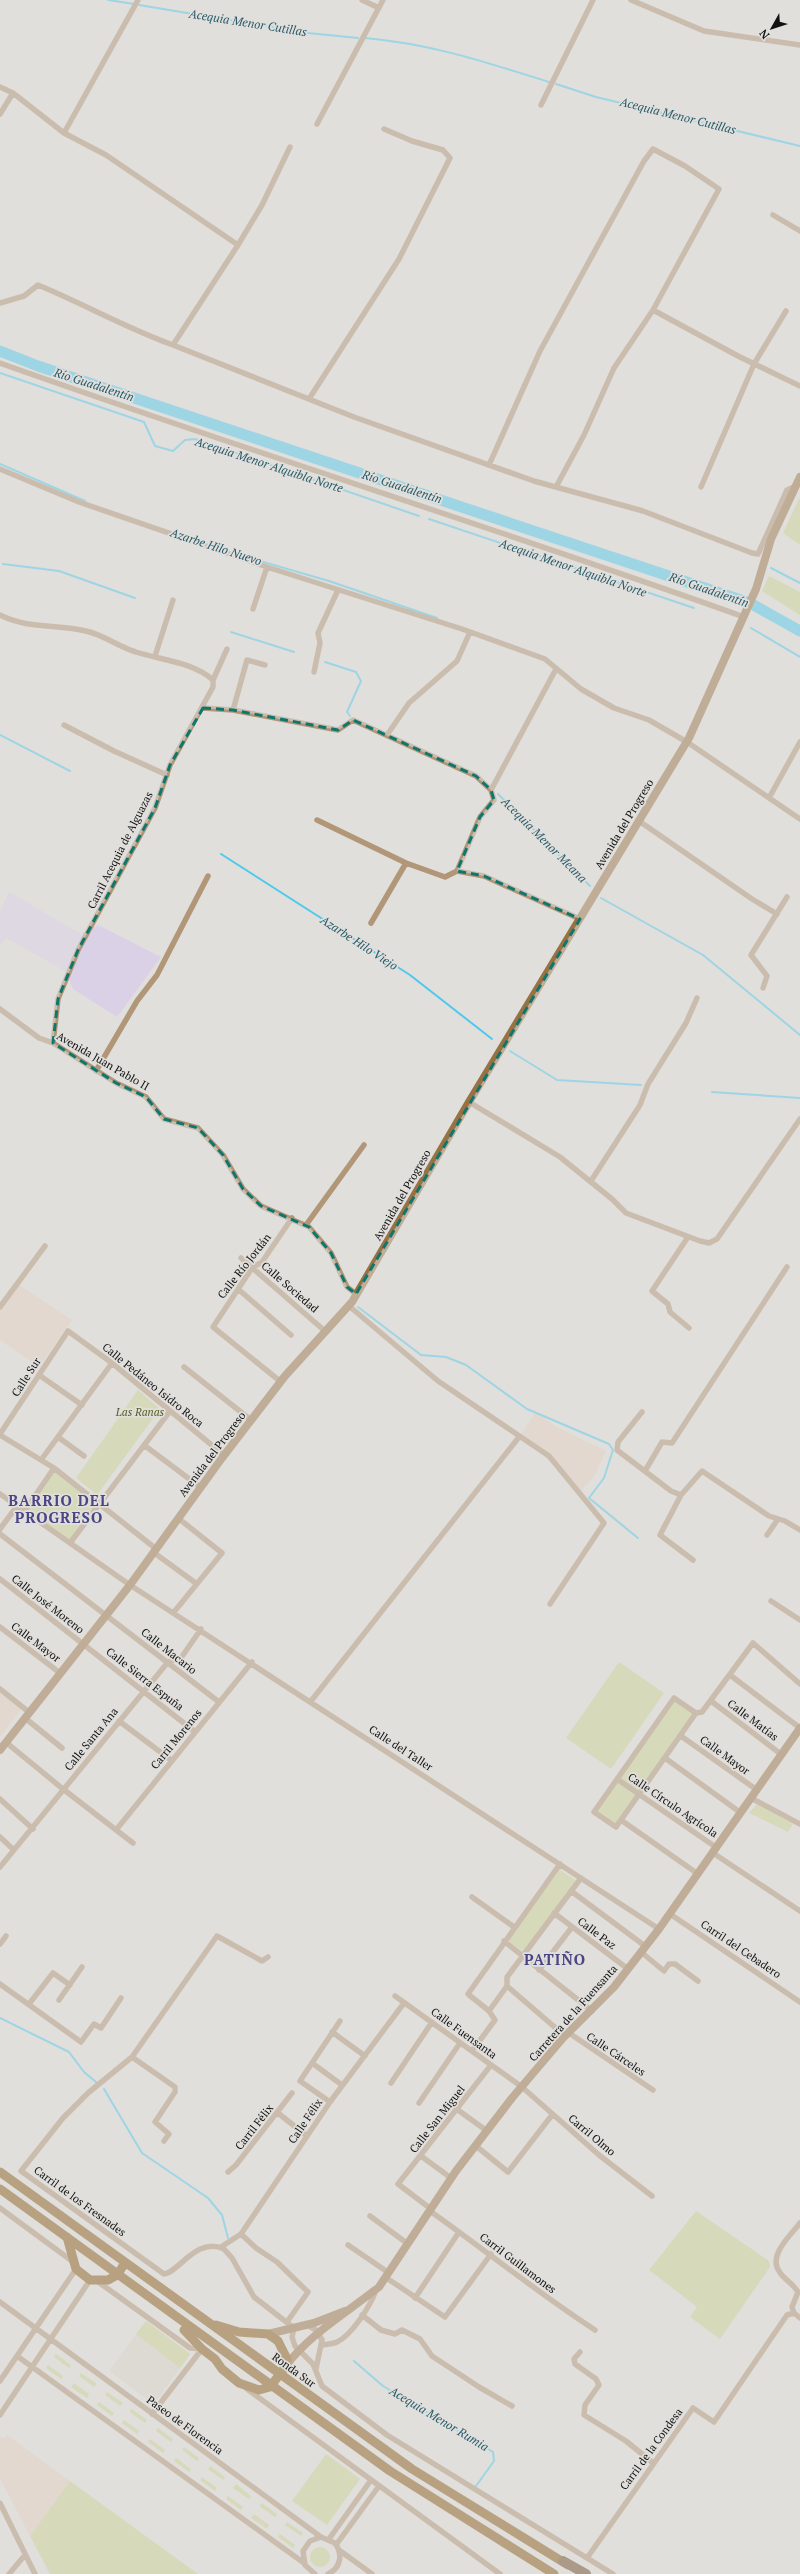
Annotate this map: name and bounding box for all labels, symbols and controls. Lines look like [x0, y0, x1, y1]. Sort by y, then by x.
water label: Acequia Menor Cutillas [187, 6, 308, 39]
north arrow [752, 8, 792, 48]
text: N [756, 26, 772, 42]
water label: Acequia Menor Cutillas [617, 94, 738, 137]
water label: Río Guadalentín [51, 364, 136, 405]
water label: Acequia Menor Alquibla Norte [192, 433, 346, 496]
water label: Río Guadalentín [359, 466, 444, 507]
water label: Azarbe Hilo Nuevo [168, 524, 264, 568]
water label: Acequia Menor Alquibla Norte [497, 535, 649, 600]
water label: Río Guadalentín [666, 569, 751, 610]
street label: Avenida del Progreso [592, 776, 656, 872]
street label: Carril Acequia de Alguazas [84, 789, 156, 911]
water label: Acequia Menor Meana [498, 793, 590, 886]
water label: Azarbe Hilo Viejo [317, 911, 401, 973]
street label: Avenida Juan Pablo II [54, 1029, 152, 1093]
street label: Avenida del Progreso [370, 1147, 434, 1243]
street label: Calle Río Jordán [214, 1230, 274, 1301]
street label: Calle Sociedad [259, 1258, 321, 1316]
street label: Calle Pedáneo Isidro Roca [100, 1340, 207, 1430]
street label: Calle Sur [8, 1354, 44, 1399]
park label: Las Ranas [115, 1405, 165, 1419]
street label: Avenida del Progreso [176, 1409, 248, 1499]
district label: BARRIO DEL PROGRESO [8, 1490, 110, 1527]
street label: Calle José Moreno [9, 1571, 87, 1637]
street label: Calle Mayor [9, 1619, 64, 1666]
street label: Calle Macario [138, 1625, 200, 1677]
street label: Calle Sierra Espuña [103, 1644, 187, 1714]
street label: Calle Matías [725, 1696, 781, 1744]
street label: Calle Santa Ana [61, 1704, 121, 1773]
street label: Carril Morenos [148, 1706, 205, 1772]
street label: Calle del Taller [366, 1722, 436, 1774]
street label: Calle Mayor [697, 1732, 753, 1778]
street label: Calle Círculo Agrícola [625, 1770, 721, 1841]
street label: Calle Paz [575, 1914, 619, 1952]
street label: Carril del Cebadero [698, 1917, 784, 1981]
district label: PATIÑO [524, 1949, 586, 1969]
street label: Carretera de la Fuensanta [526, 1961, 620, 2064]
street label: Calle Fuensanta [428, 2004, 500, 2062]
street label: Calle Cárceles [584, 2029, 648, 2079]
street label: Calle San Miguel [406, 2082, 468, 2156]
street label: Calle Félix [285, 2096, 325, 2146]
street label: Carril Félix [232, 2101, 276, 2153]
street label: Carril Olmo [566, 2111, 618, 2159]
street label: Carril de los Fresnades [31, 2163, 129, 2239]
street label: Carril Guillamones [477, 2230, 559, 2296]
street label: Ronda Sur [270, 2350, 319, 2391]
water label: Acequia Menor Rumia [386, 2383, 492, 2454]
street label: Paseo de Florencia [144, 2393, 226, 2458]
street label: Carril de la Condesa [617, 2405, 686, 2493]

